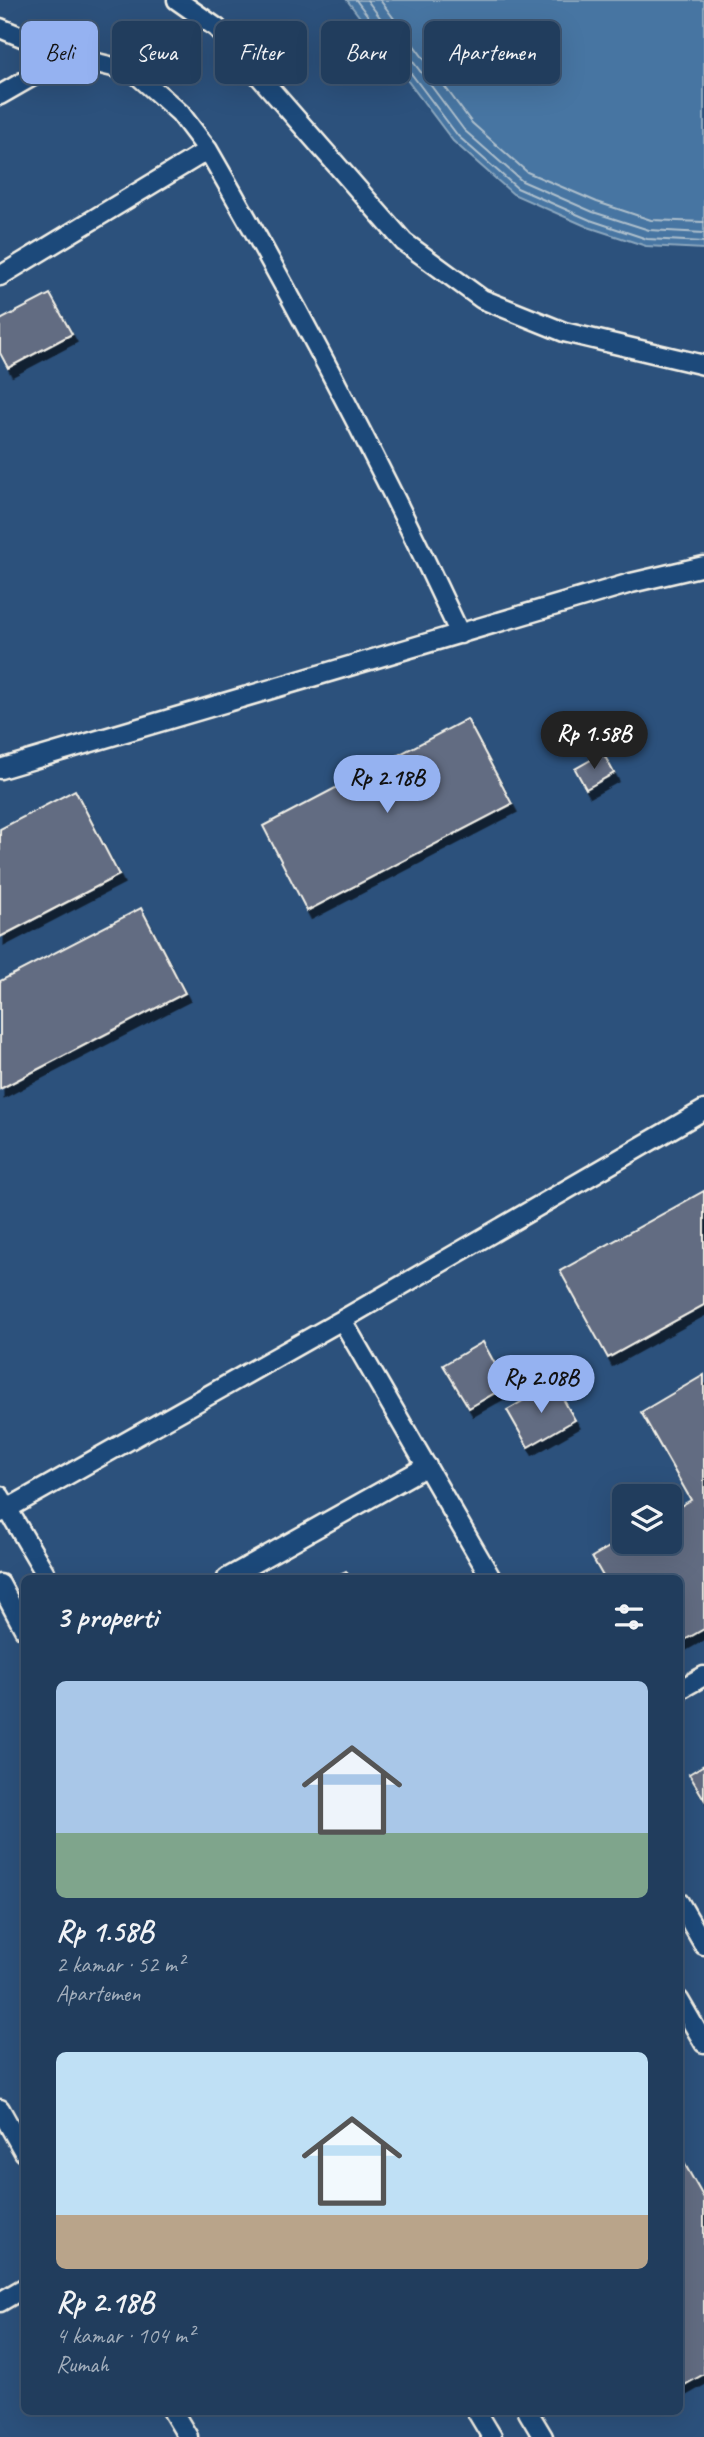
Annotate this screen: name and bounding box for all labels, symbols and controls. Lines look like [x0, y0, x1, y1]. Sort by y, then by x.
chip: Beli [21, 21, 98, 84]
chip: Sewa [112, 21, 201, 84]
chip: Filter [215, 21, 307, 84]
chip: Baru [321, 21, 410, 84]
chip: Apartemen [424, 21, 560, 84]
pin: Rp 1.58B [522, 712, 666, 771]
text: Rp 1.58B [557, 719, 631, 748]
pin: Rp 2.18B [315, 756, 459, 815]
text: Rp 2.18B [350, 763, 424, 792]
pin: Rp 2.08B [469, 1356, 613, 1415]
text: Rp 2.08B [504, 1363, 578, 1392]
map controls [612, 1484, 682, 1554]
button: layers [612, 1484, 682, 1554]
text: 3 properti [56, 1598, 158, 1636]
icon: filters [610, 1598, 648, 1636]
icon: home [289, 1727, 415, 1853]
text: Rp 1.58B [56, 1912, 153, 1950]
text: 2 kamar · 52 m² [56, 1950, 184, 1979]
text: Apartemen [56, 1979, 140, 2008]
icon: home [289, 2098, 415, 2224]
text: Rp 2.18B [56, 2283, 154, 2321]
text: 4 kamar · 104 m² [56, 2321, 194, 2350]
text: Rumah [56, 2350, 109, 2379]

